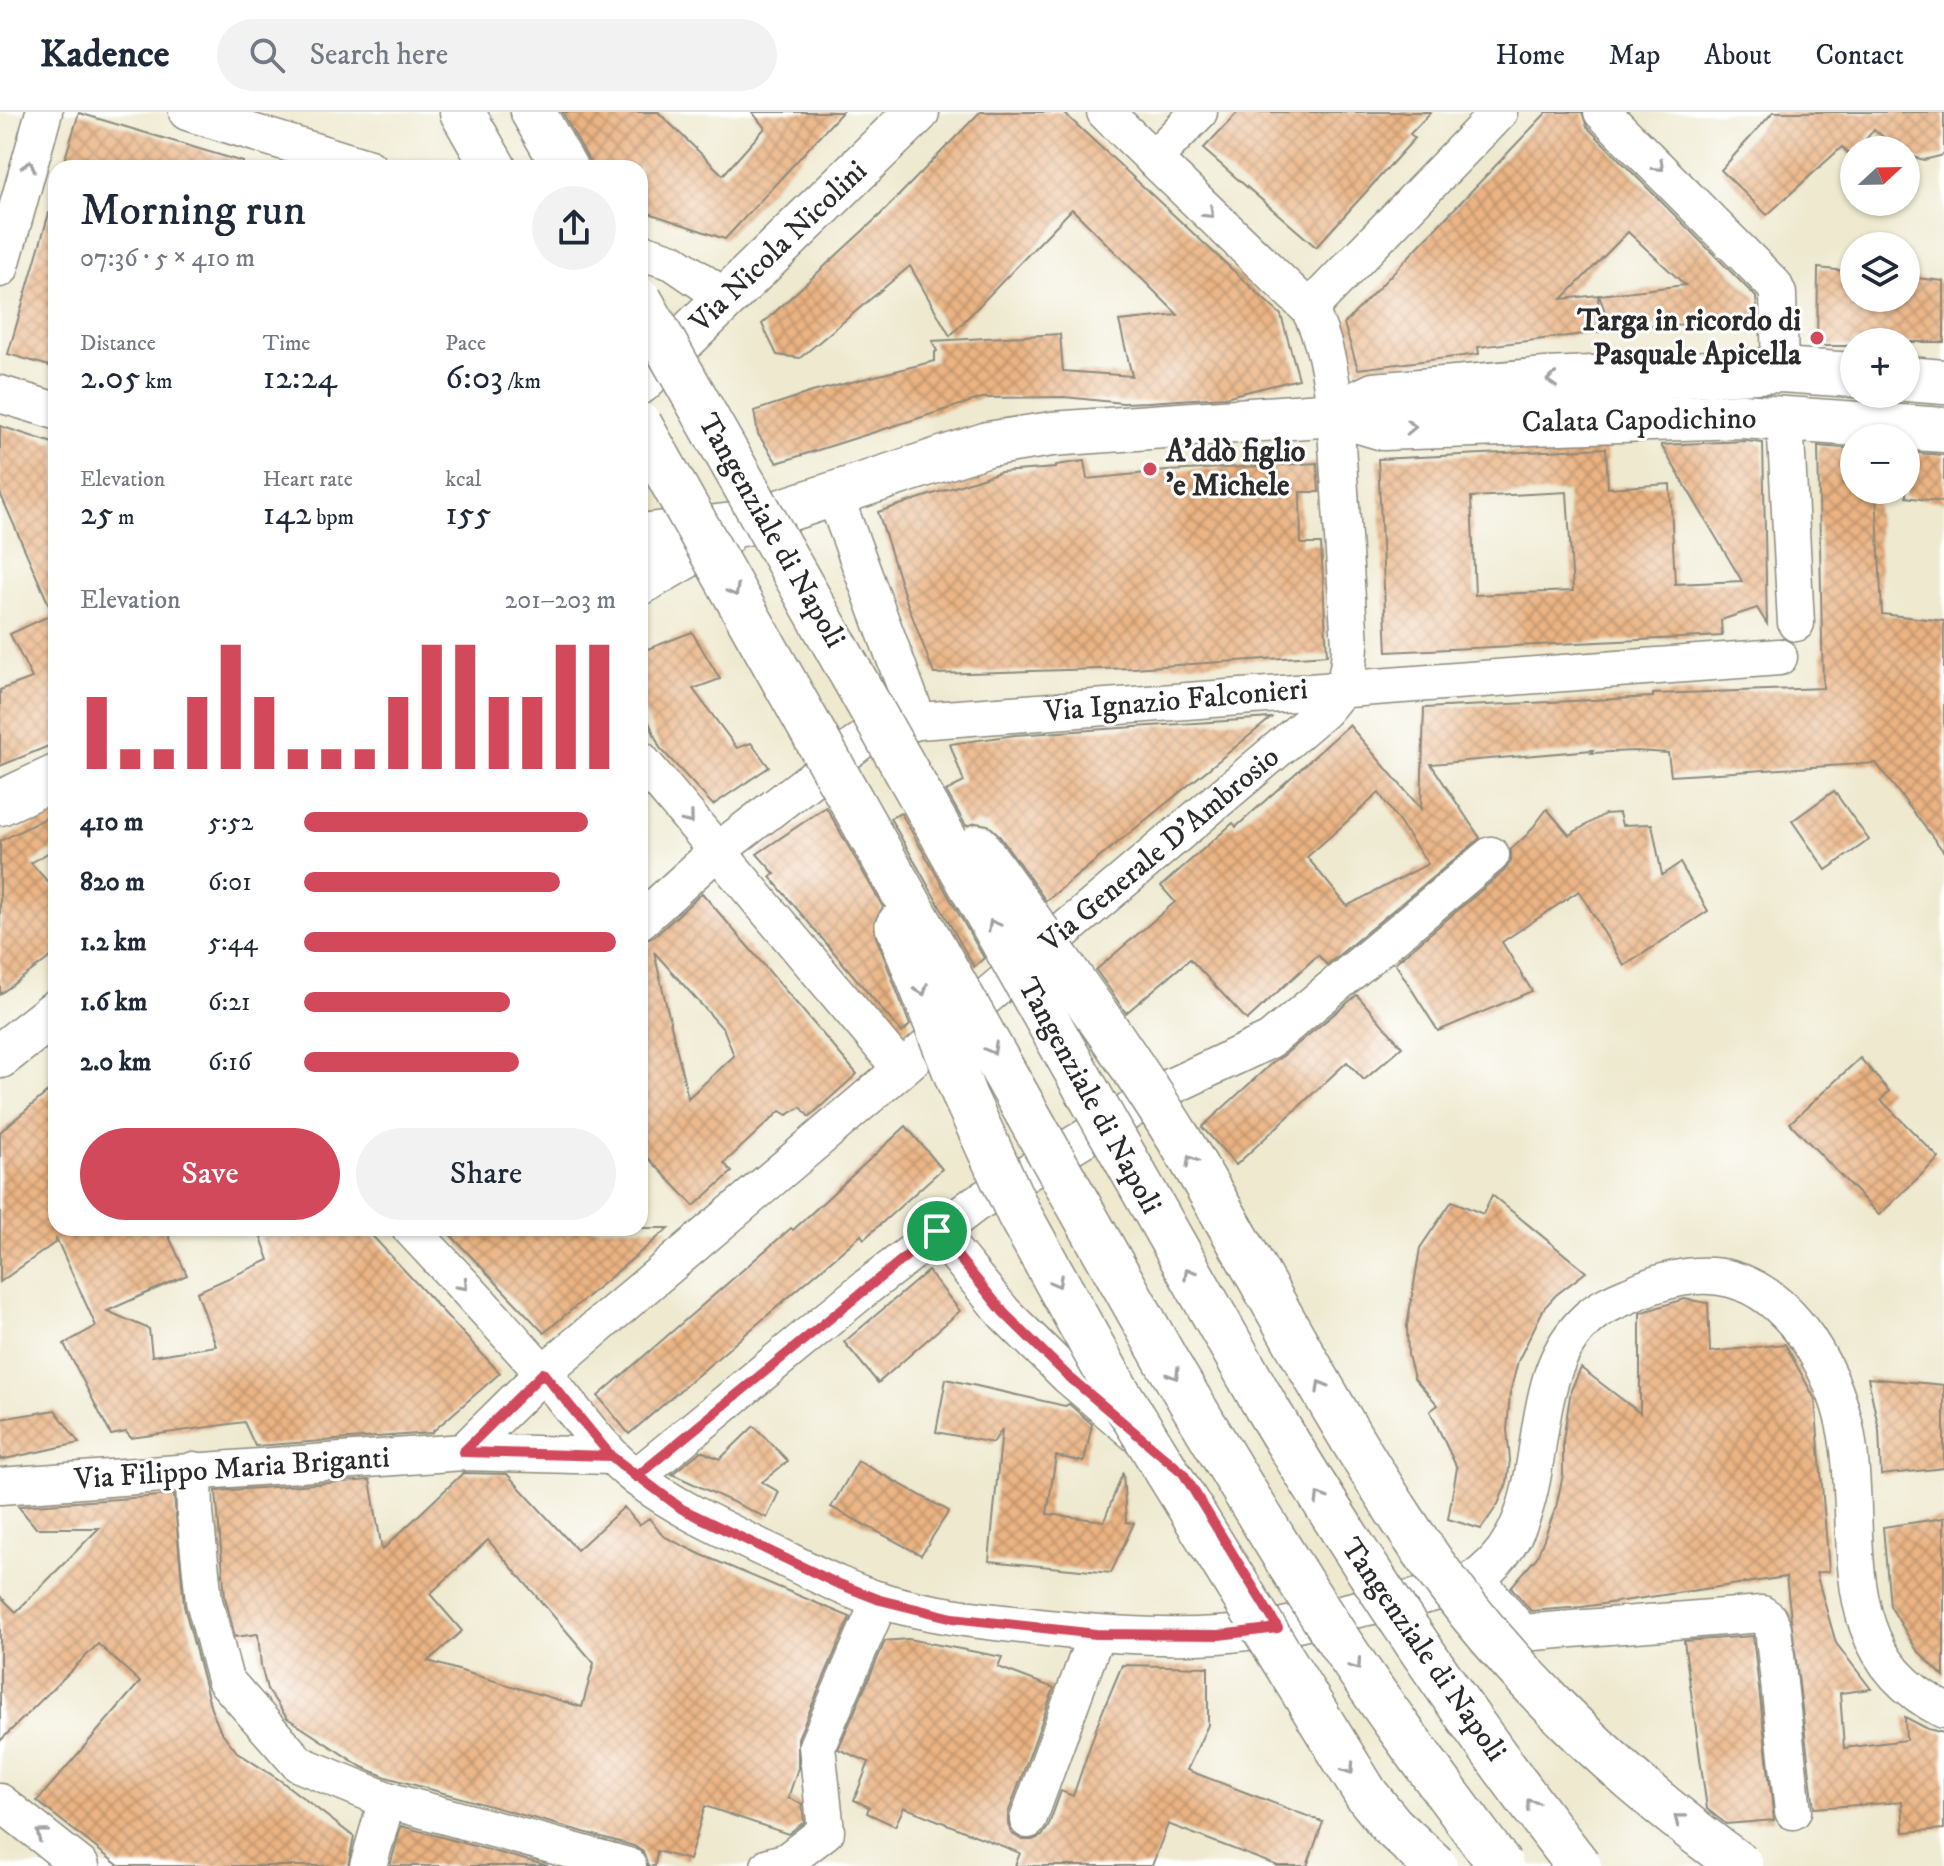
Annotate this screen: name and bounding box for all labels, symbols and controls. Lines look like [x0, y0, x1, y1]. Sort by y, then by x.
search box [217, 19, 777, 91]
text: Kadence [40, 31, 169, 79]
icon: search [245, 33, 289, 77]
text: Search here [309, 37, 448, 74]
text: Home [1496, 38, 1565, 73]
text: Map [1609, 38, 1660, 73]
text: About [1704, 38, 1771, 73]
text: Contact [1815, 38, 1904, 73]
north arrow [1840, 136, 1920, 216]
map controls [1840, 136, 1920, 504]
street label: Via Nicola Nicolini [682, 153, 875, 342]
one-way arrow [1649, 157, 1664, 171]
one-way arrow [19, 160, 36, 174]
text: Morning run [80, 184, 306, 239]
button: share [532, 186, 616, 270]
one-way arrow [1200, 203, 1214, 218]
button: layers [1840, 232, 1920, 312]
text: 07:36 · 5 × 410 m [80, 242, 255, 275]
place label: Targa in ricordo di Pasquale Apicella [1576, 303, 1802, 374]
button: + [1840, 328, 1920, 408]
marker: Targa in ricordo di Pasquale Apicella [1808, 329, 1826, 347]
text: Distance [80, 330, 156, 357]
text: Time [263, 330, 310, 357]
text: Pace [445, 330, 486, 357]
text: 2.05 [80, 357, 140, 399]
text: 12:24 [263, 357, 337, 399]
text: 6:03 [445, 357, 503, 399]
text: km [140, 368, 173, 395]
text: /km [503, 368, 541, 395]
one-way arrow [1545, 372, 1558, 389]
street label: Calata Capodichino [1521, 400, 1757, 442]
street label: Tangenziale di Napoli [689, 407, 853, 655]
one-way arrow [1405, 418, 1418, 435]
button: − [1840, 424, 1920, 504]
place label: A'ddò figlio 'e Michele [1165, 434, 1305, 505]
marker: A'ddò figlio 'e Michele [1141, 460, 1159, 478]
text: Elevation [80, 466, 165, 493]
text: Heart rate [263, 466, 353, 493]
text: kcal [445, 466, 481, 493]
text: 25 [80, 493, 113, 535]
text: 142 [263, 493, 311, 535]
text: 155 [445, 493, 491, 535]
text: m [113, 504, 135, 531]
text: bpm [311, 504, 354, 531]
one-way arrow [724, 583, 739, 597]
text: Elevation [80, 584, 181, 617]
text: 201–203 m [505, 584, 616, 617]
street label: Via Ignazio Falconieri [1042, 671, 1309, 731]
street label: Via Generale D'Ambrosio [1032, 739, 1287, 962]
text: 410 m [80, 806, 144, 839]
text: 5:52 [208, 806, 253, 839]
one-way arrow [680, 810, 694, 825]
text: 820 m [80, 866, 145, 899]
text: 6:01 [208, 866, 252, 899]
one-way arrow [987, 919, 1003, 934]
text: 1.2 km [80, 926, 146, 959]
text: 5:44 [208, 926, 258, 959]
street label: Tangenziale di Napoli [1009, 971, 1169, 1221]
one-way arrow [912, 982, 929, 996]
text: 1.6 km [80, 986, 147, 1019]
text: 6:21 [208, 986, 251, 1019]
one-way arrow [982, 1041, 998, 1055]
text: 2.0 km [80, 1046, 151, 1079]
text: 6:16 [208, 1046, 251, 1079]
button: Save [80, 1128, 340, 1220]
button: Share [356, 1128, 616, 1220]
one-way arrow [1185, 1155, 1201, 1170]
pin [903, 1197, 971, 1265]
icon: arrive [915, 1209, 959, 1253]
one-way arrow [1183, 1268, 1199, 1282]
one-way arrow [1047, 1273, 1063, 1288]
one-way arrow [453, 1276, 468, 1291]
one-way arrow [1164, 1365, 1180, 1380]
one-way arrow [1315, 1380, 1331, 1395]
street label: Via Filippo Maria Briganti [72, 1440, 391, 1499]
one-way arrow [1315, 1492, 1330, 1507]
street label: Tangenziale di Napoli [1332, 1531, 1514, 1769]
one-way arrow [1346, 1657, 1361, 1671]
one-way arrow [1340, 1760, 1355, 1774]
one-way arrow [1527, 1798, 1541, 1813]
one-way arrow [1673, 1814, 1688, 1828]
one-way arrow [36, 1829, 50, 1844]

